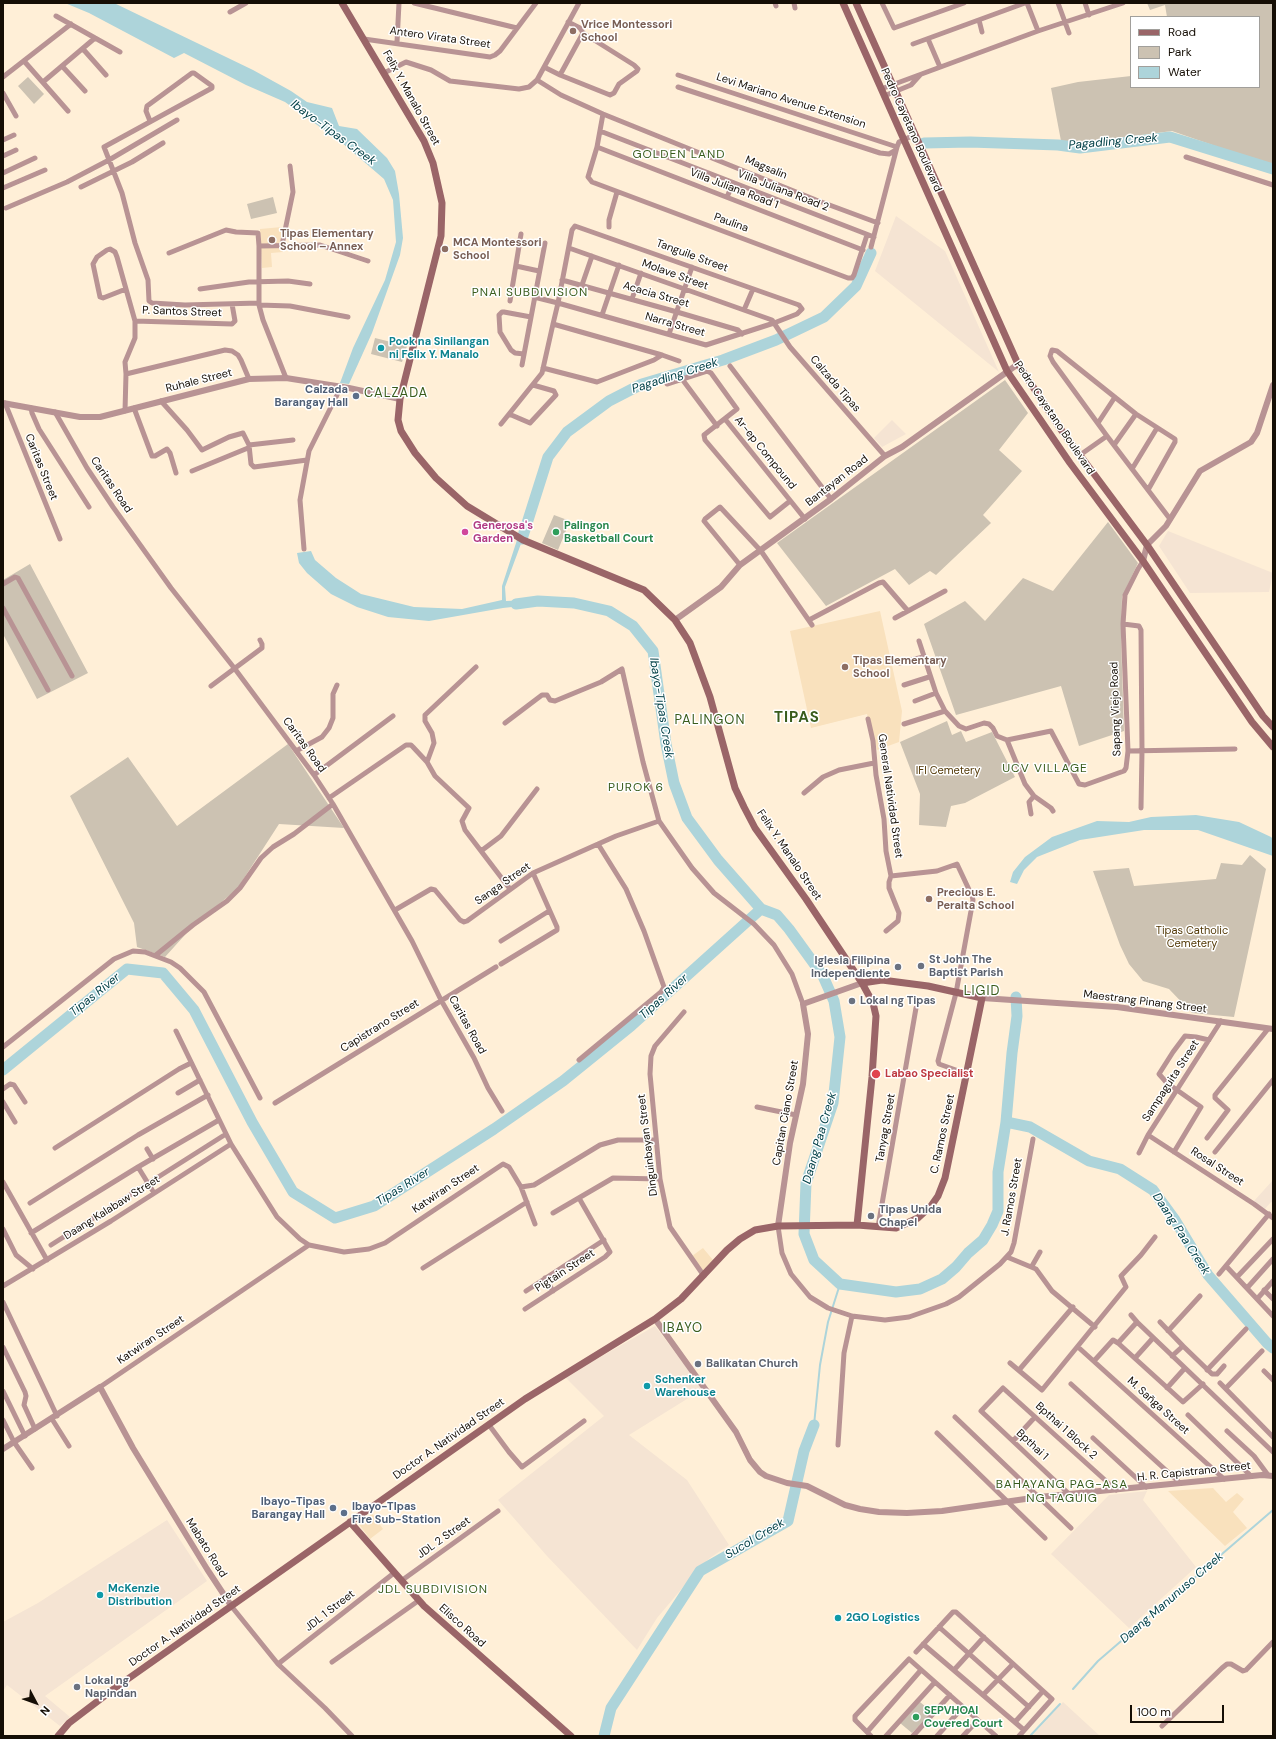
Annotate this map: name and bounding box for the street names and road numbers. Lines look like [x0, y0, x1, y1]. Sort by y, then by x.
street label: Antero Virata Street [389, 24, 491, 52]
street label: Felix Y. Manalo Street [379, 48, 443, 148]
street label: Pedro Cayetano Boulevard [878, 66, 944, 194]
street label: Levi Mariano Avenue Extension [715, 71, 867, 131]
street label: Magsalin [743, 154, 789, 182]
street label: Villa Juliana Road 1 [688, 166, 780, 212]
street label: Villa Juliana Road 2 [735, 167, 831, 215]
street label: Paulina [712, 211, 750, 235]
street label: Tanguile Street [654, 237, 730, 275]
street label: Molave Street [640, 257, 710, 293]
street label: Acacia Street [621, 279, 691, 311]
street label: P. Santos Street [142, 304, 222, 320]
street label: Narra Street [643, 310, 707, 340]
street label: Calzada Tipas [807, 353, 863, 415]
street label: Pedro Cayetano Boulevard [1011, 359, 1097, 477]
street label: Ruhale Street [164, 366, 234, 396]
street label: Ar-ep Compound [731, 414, 799, 492]
street label: Caritas Street [22, 432, 60, 502]
street label: Bantayan Road [803, 453, 871, 509]
street label: Caritas Road [87, 454, 135, 516]
street label: Sapang Viejo Road [1108, 662, 1124, 756]
street label: Caritas Road [280, 715, 328, 775]
street label: General Natividad Street [875, 733, 905, 859]
street label: Felix Y. Manalo Street [754, 807, 824, 903]
street label: Sanga Street [473, 860, 533, 908]
street label: Maestrang Pinang Street [1082, 988, 1208, 1016]
street label: Caritas Road [445, 993, 489, 1057]
street label: Capistrano Street [338, 997, 422, 1055]
street label: Sampaguita Street [1140, 1038, 1202, 1124]
street label: Capitan Ciano Street [770, 1059, 802, 1167]
street label: Dinguinbayan Street [635, 1093, 661, 1197]
street label: Tanyag Street [873, 1093, 899, 1163]
street label: C. Ramos Street [928, 1093, 958, 1175]
street label: Rosal Street [1188, 1145, 1246, 1189]
street label: J. Ramos Street [999, 1157, 1025, 1237]
street label: Katwiran Street [410, 1162, 482, 1216]
street label: Daang Kalabaw Street [62, 1173, 162, 1243]
street label: Pigtain Street [533, 1247, 597, 1295]
street label: Katwiran Street [115, 1313, 187, 1367]
street label: M. Sañga Street [1124, 1375, 1192, 1437]
street label: Doctor A. Natividad Street [391, 1395, 507, 1483]
street label: Bpthai 1 Block 2 [1032, 1400, 1100, 1462]
street label: Bpthai 1 [1013, 1427, 1051, 1463]
street label: H. R. Capistrano Street [1137, 1459, 1251, 1485]
street label: JDL 2 Street [415, 1514, 473, 1562]
street label: Mabato Road [183, 1516, 229, 1580]
street label: Doctor A. Natividad Street [127, 1582, 243, 1670]
street label: JDL 1 Street [303, 1588, 357, 1634]
street label: Elisco Road [436, 1602, 488, 1650]

